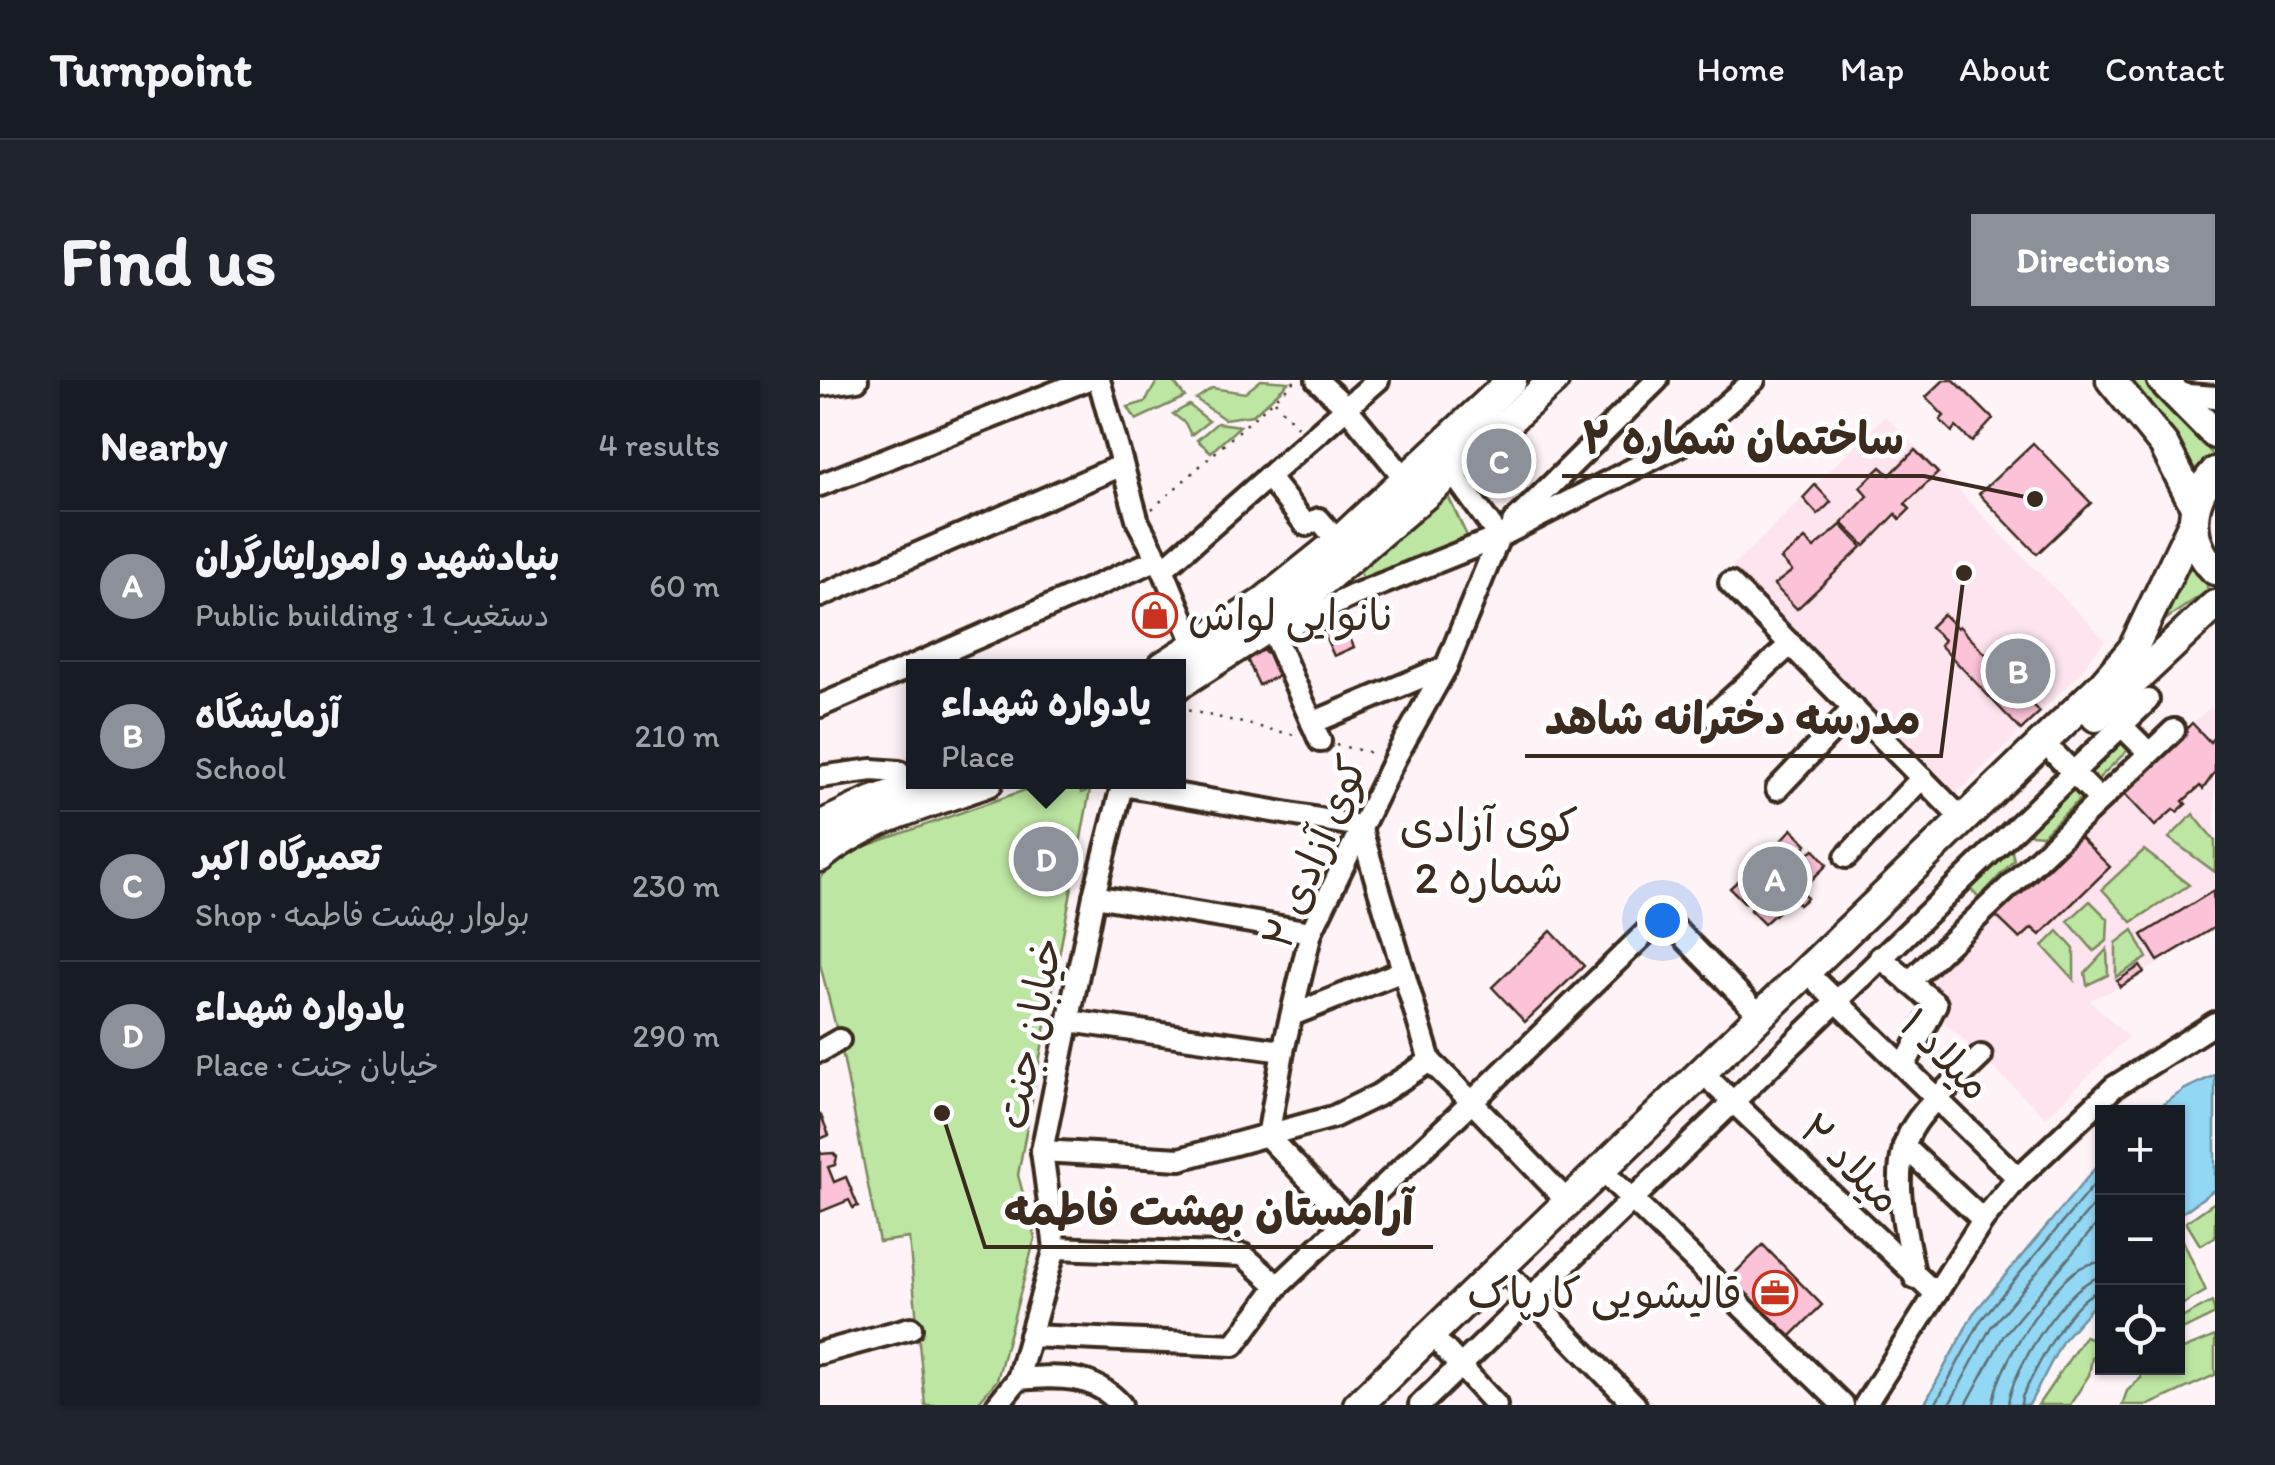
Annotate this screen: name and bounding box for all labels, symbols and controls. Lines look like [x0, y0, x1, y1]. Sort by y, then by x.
text: Turnpoint [50, 40, 252, 98]
text: Home [1697, 48, 1785, 90]
text: Map [1840, 48, 1904, 90]
text: About [1959, 48, 2050, 90]
text: Contact [2105, 48, 2225, 90]
button: Directions [1971, 214, 2215, 306]
text: Find us [60, 218, 276, 303]
callout: ساختمان شماره ۲ [1562, 401, 1924, 476]
text: ساختمان شماره ۲ [1582, 411, 1904, 465]
text: Nearby [100, 420, 227, 471]
pin: C [1466, 424, 1532, 498]
text: 4 results [599, 426, 720, 464]
text: بنیادشهید و امورایثارگران [195, 534, 559, 580]
text: A [122, 567, 143, 605]
text: 60 m [649, 567, 720, 605]
place label: نانوایی لواش [1188, 590, 1395, 643]
shop icon: نانوایی لواش [1132, 592, 1178, 638]
text: Public building · دستغیب 1 [195, 596, 550, 634]
pin: B [1986, 634, 2050, 708]
popup [906, 659, 1186, 789]
text: یادواره شهداء [941, 680, 1151, 726]
callout: مدرسه دخترانه شاهد [1525, 681, 1941, 756]
text: مدرسه دخترانه شاهد [1545, 691, 1921, 745]
text: آزمایشگاه [195, 692, 340, 738]
text: B [122, 717, 143, 755]
text: 210 m [634, 717, 720, 755]
text: Place [941, 737, 1015, 775]
street label: کوی آزادی ۲ [1251, 748, 1378, 957]
text: School [195, 749, 286, 787]
district label: کوی آزادی شماره 2 [1399, 798, 1579, 904]
pin: D [1014, 822, 1078, 896]
text: تعمیرگاه اکبر [195, 834, 381, 880]
pin: A [1742, 842, 1808, 916]
text: C [122, 867, 143, 905]
text: 230 m [632, 867, 720, 905]
your location [1637, 895, 1688, 946]
text: Shop · بولوار بهشت فاطمه [195, 896, 530, 934]
street label: خیابان جنت [986, 933, 1073, 1133]
text: یادواره شهداء [195, 984, 405, 1030]
street label: میلاد ۱ [1889, 998, 2002, 1111]
text: D [122, 1017, 143, 1055]
text: 290 m [633, 1017, 720, 1055]
text: Place · خیابان جنت [195, 1046, 439, 1084]
street label: میلاد ۲ [1789, 1103, 1912, 1224]
map controls [2095, 1105, 2185, 1375]
button: + [2095, 1105, 2185, 1195]
callout: آرامستان بهشت فاطمه [985, 1172, 1433, 1247]
text: آرامستان بهشت فاطمه [1005, 1182, 1416, 1237]
button: − [2095, 1195, 2185, 1285]
place label: قالیشویی کارپاک [1468, 1268, 1742, 1321]
office icon: قالیشویی کارپاک [1752, 1270, 1798, 1316]
button: locate [2095, 1285, 2185, 1375]

